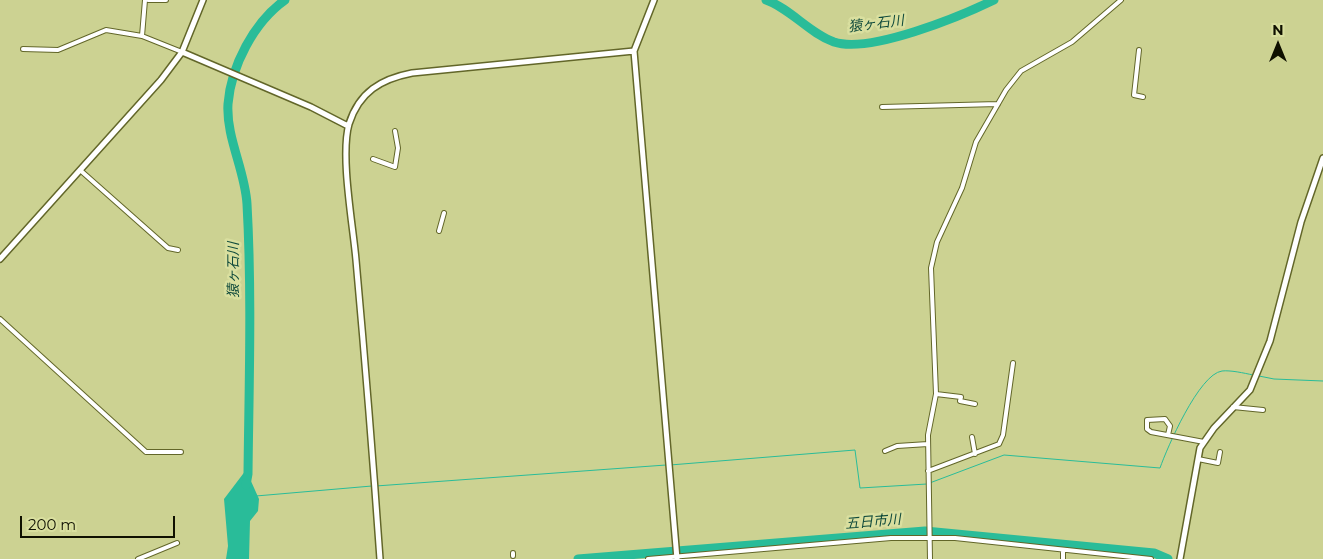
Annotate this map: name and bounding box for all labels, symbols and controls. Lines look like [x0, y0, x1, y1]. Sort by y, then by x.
water label: 猿ヶ石川 [847, 12, 905, 36]
north arrow [1253, 20, 1303, 70]
text: N [1272, 21, 1284, 39]
water label: 猿ヶ石川 [226, 242, 242, 298]
scale bar [22, 506, 178, 538]
water label: 五日市川 [844, 511, 902, 533]
text: 200 m [28, 515, 76, 534]

